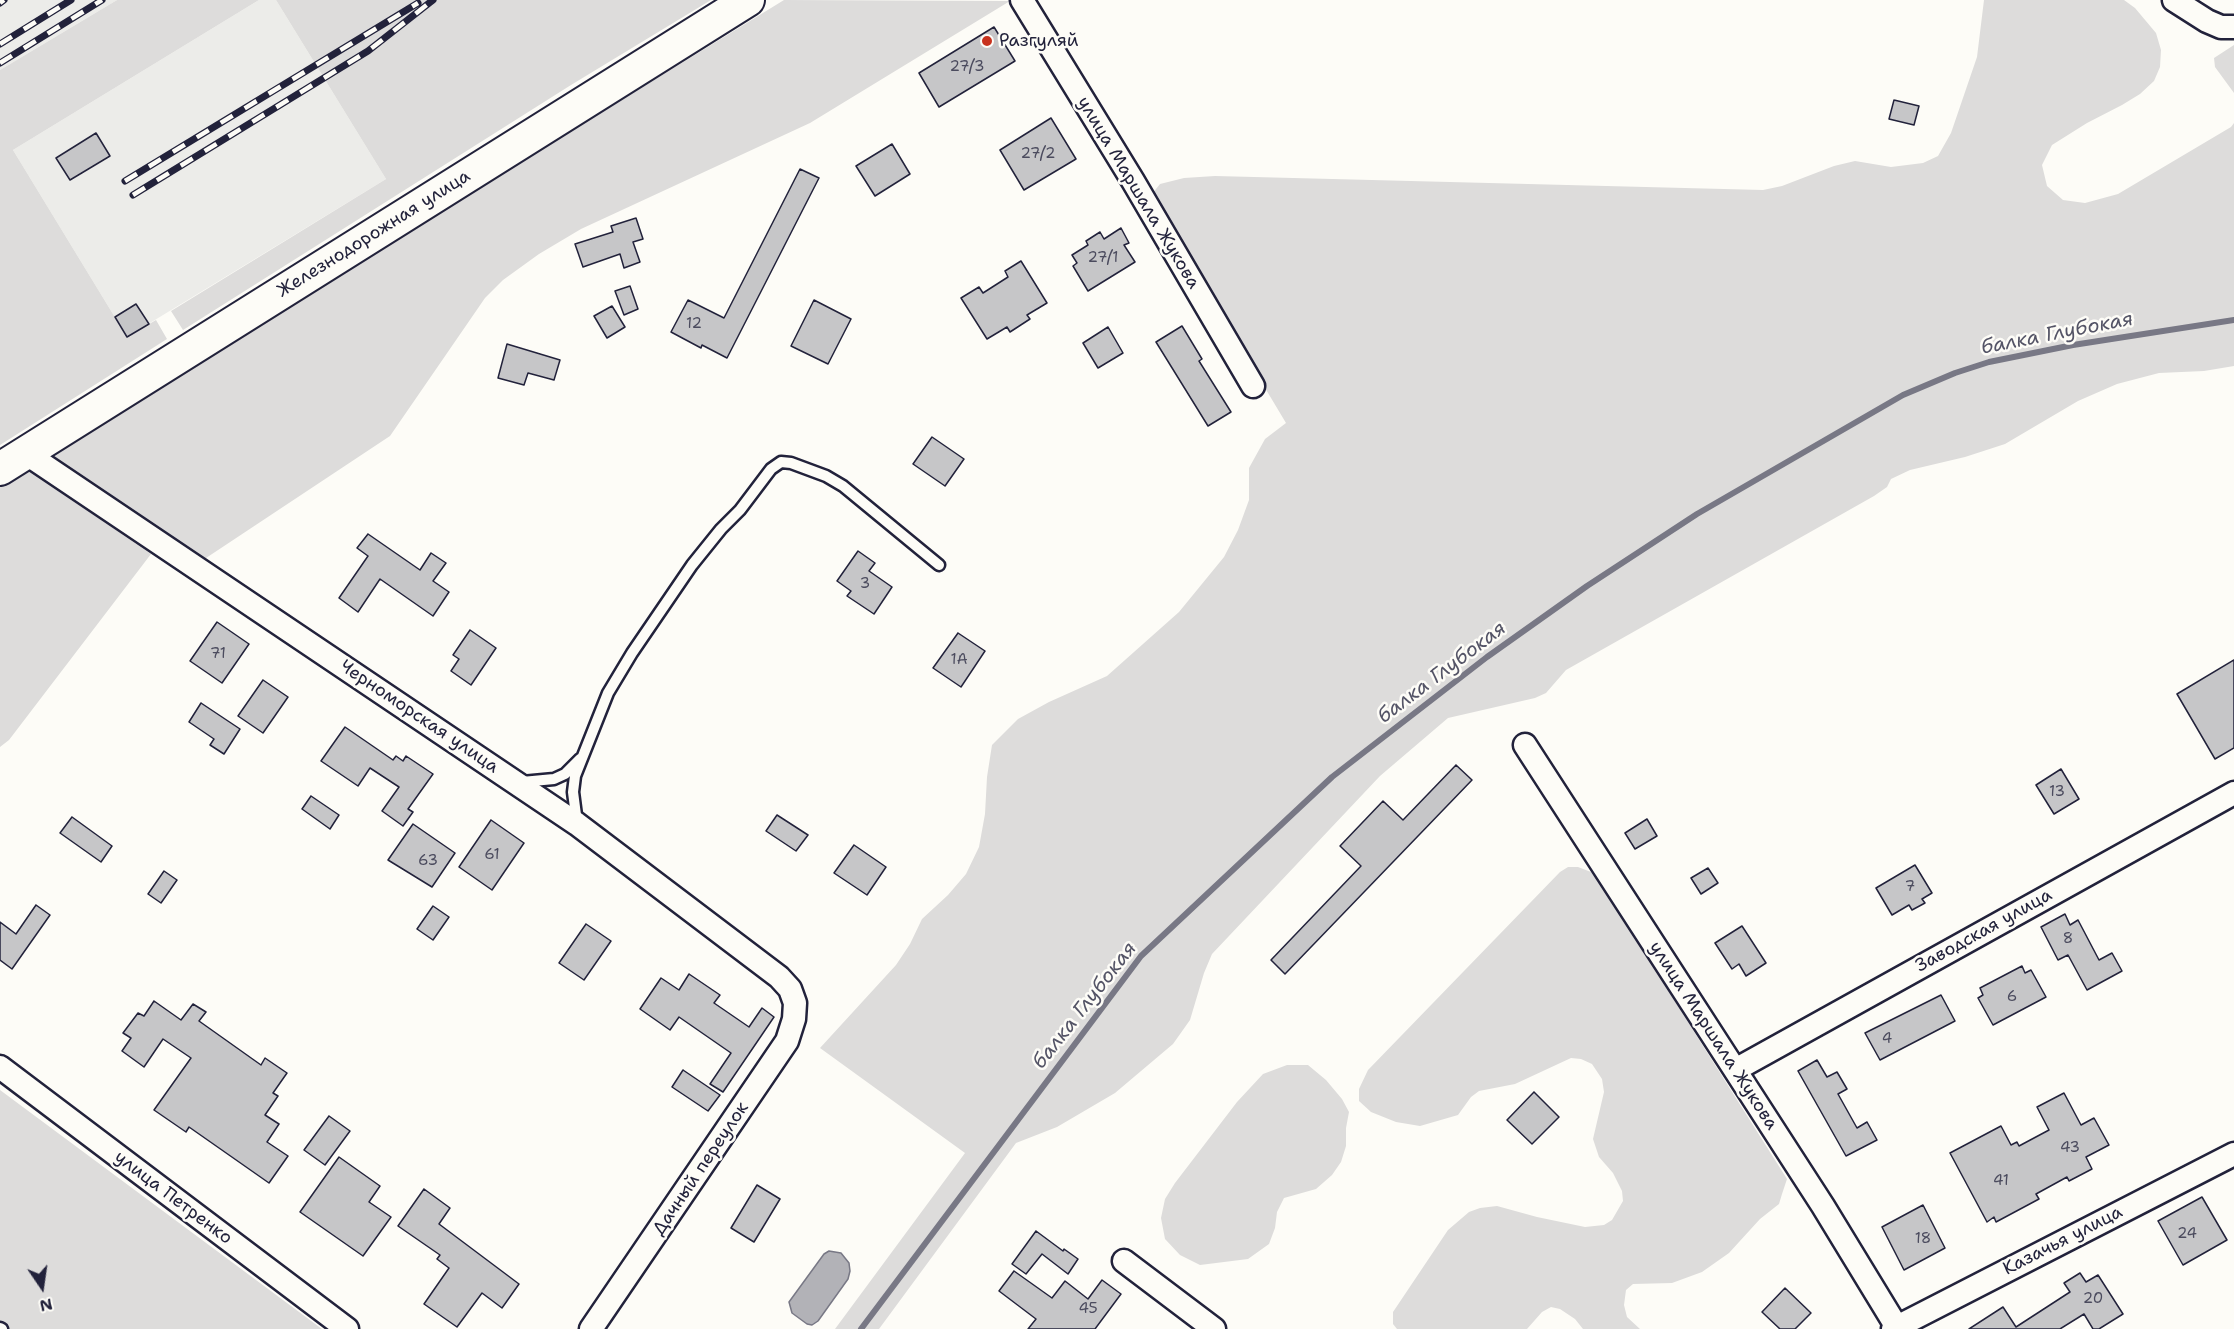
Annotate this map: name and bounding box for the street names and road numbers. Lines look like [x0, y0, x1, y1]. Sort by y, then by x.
street label: улица Маршала Жукова [1072, 93, 1204, 293]
street label: Железнодорожная улица [273, 166, 475, 302]
street label: Черноморская улица [335, 656, 503, 778]
street label: Заводская улица [1912, 885, 2056, 977]
street label: улица Маршала Жукова [1644, 938, 1782, 1134]
street label: Дачный переулок [648, 1098, 754, 1240]
street label: улица Петренко [110, 1147, 236, 1249]
street label: Казачья улица [2000, 1202, 2126, 1280]

